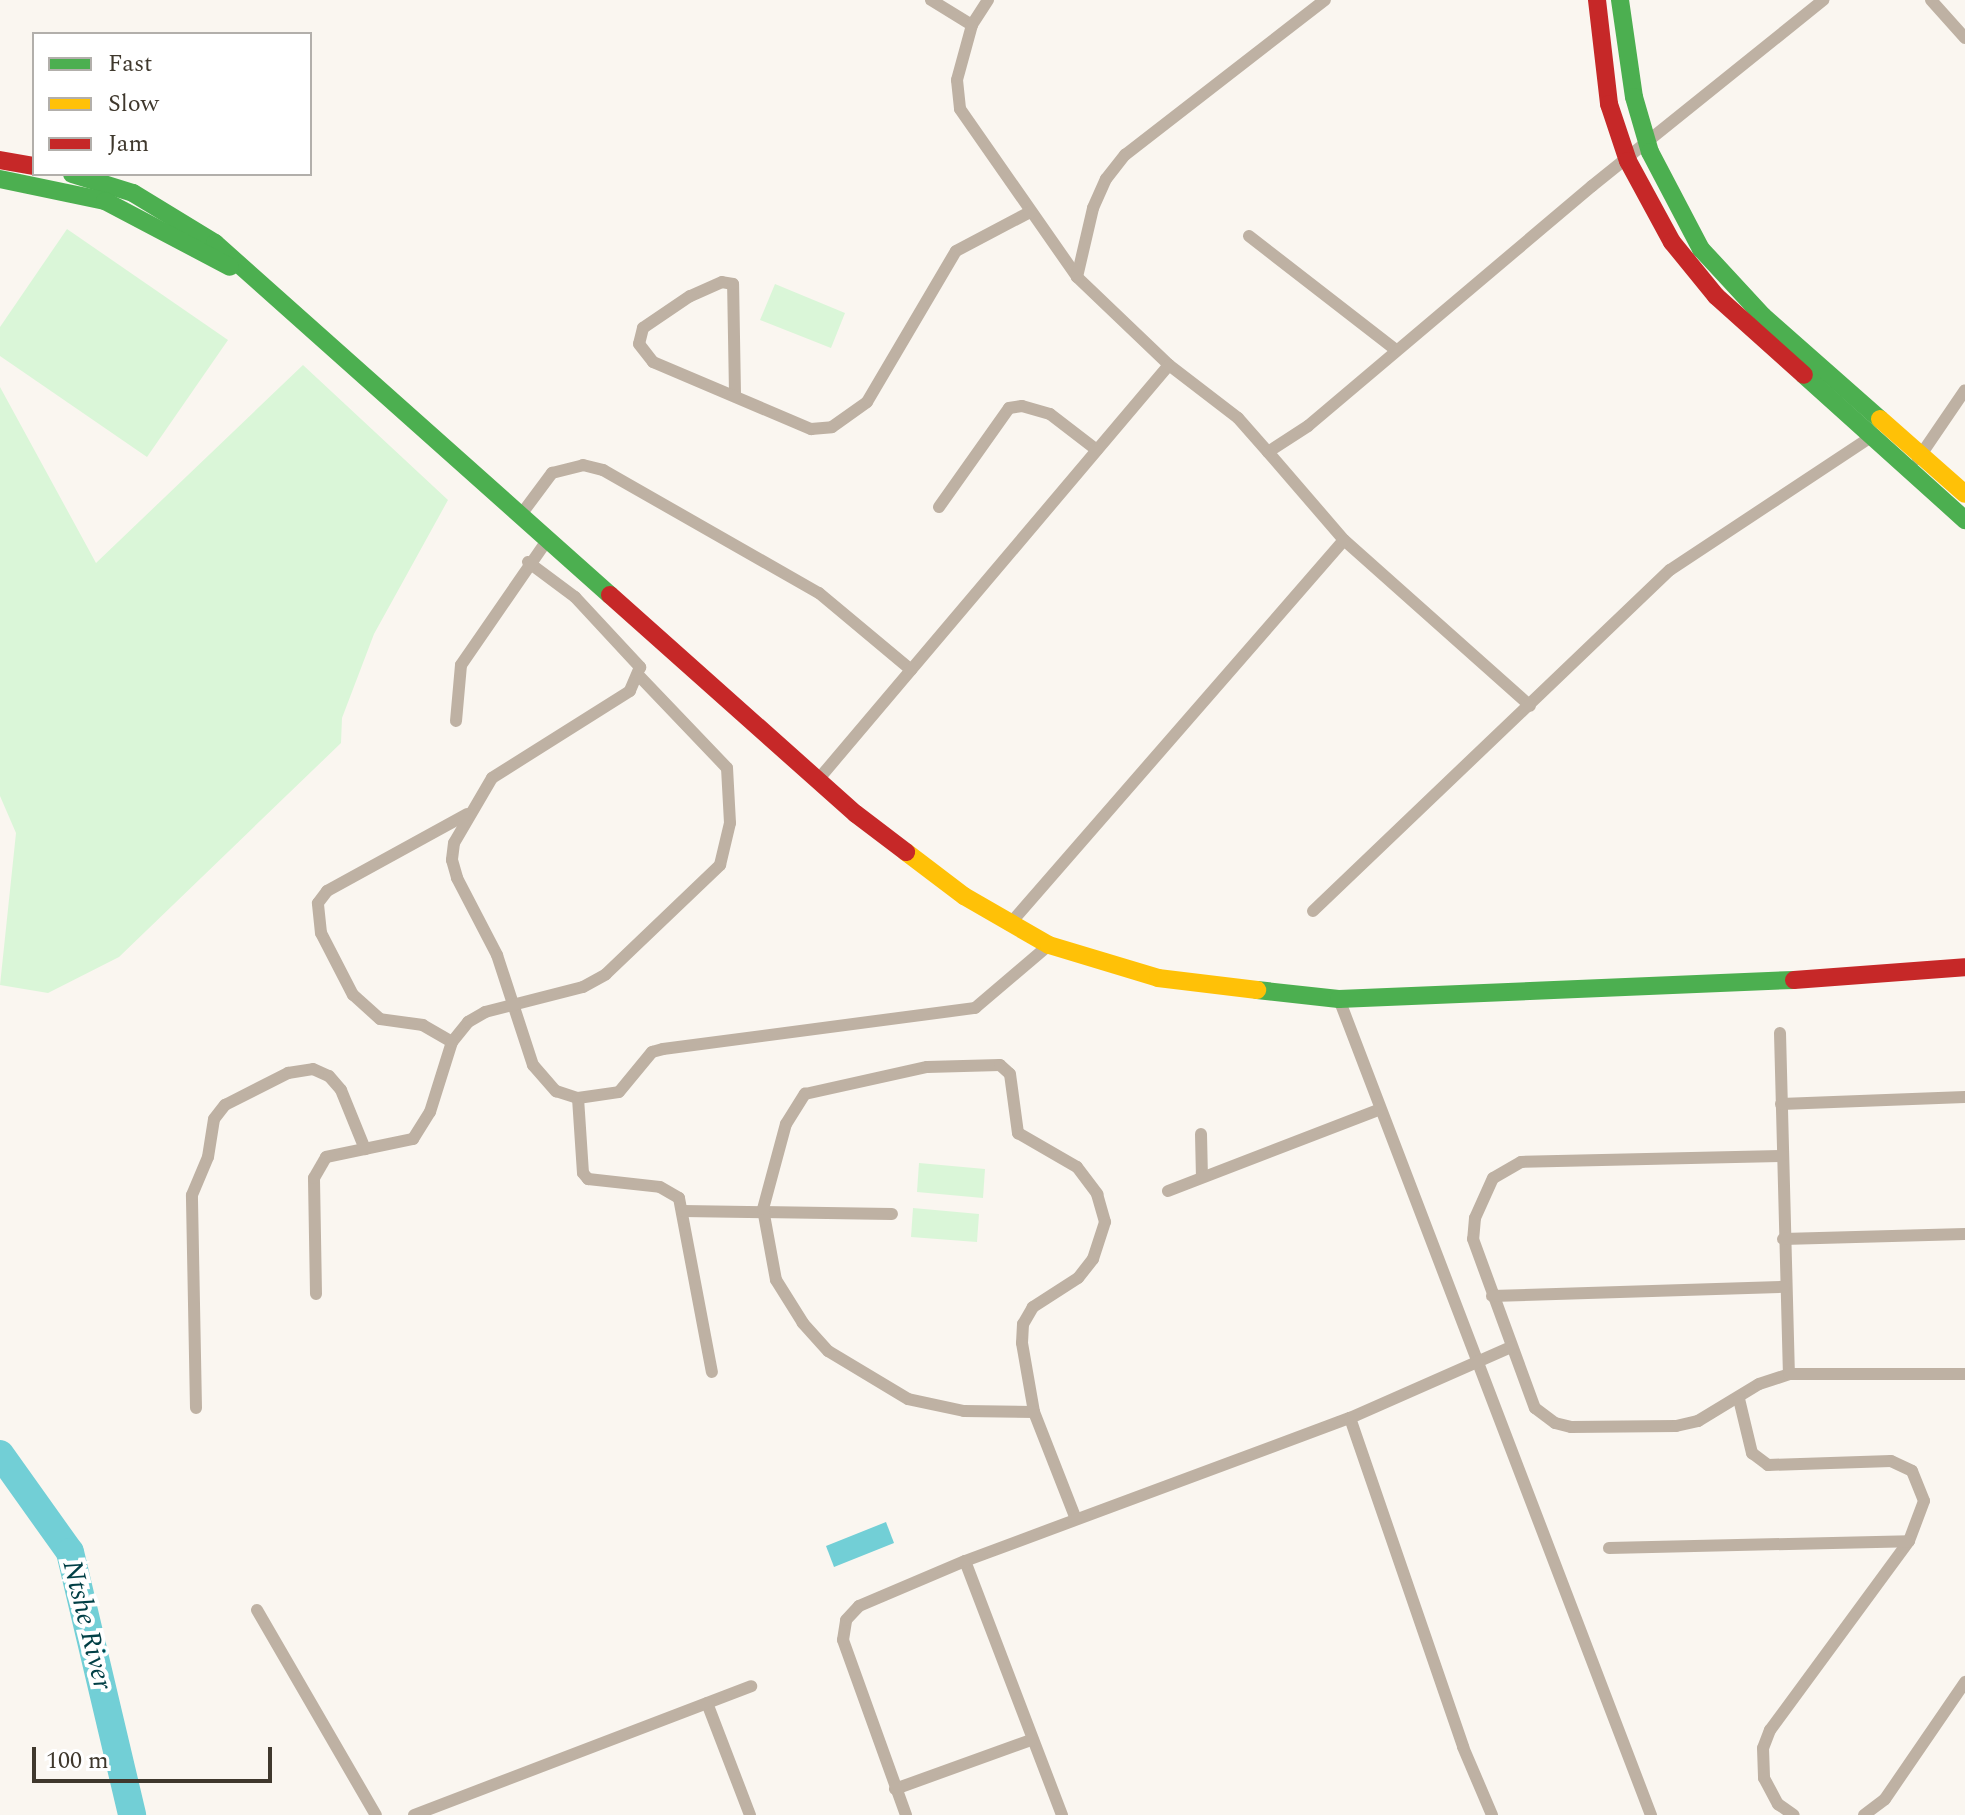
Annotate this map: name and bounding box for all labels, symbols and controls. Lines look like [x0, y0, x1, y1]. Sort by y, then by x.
legend [32, 32, 312, 176]
text: Fast [108, 46, 153, 82]
text: Slow [108, 86, 159, 122]
text: Jam [108, 126, 149, 162]
water label: Ntshe River [55, 1557, 119, 1693]
scale bar [36, 1731, 276, 1781]
text: 100 m [46, 1743, 109, 1779]

